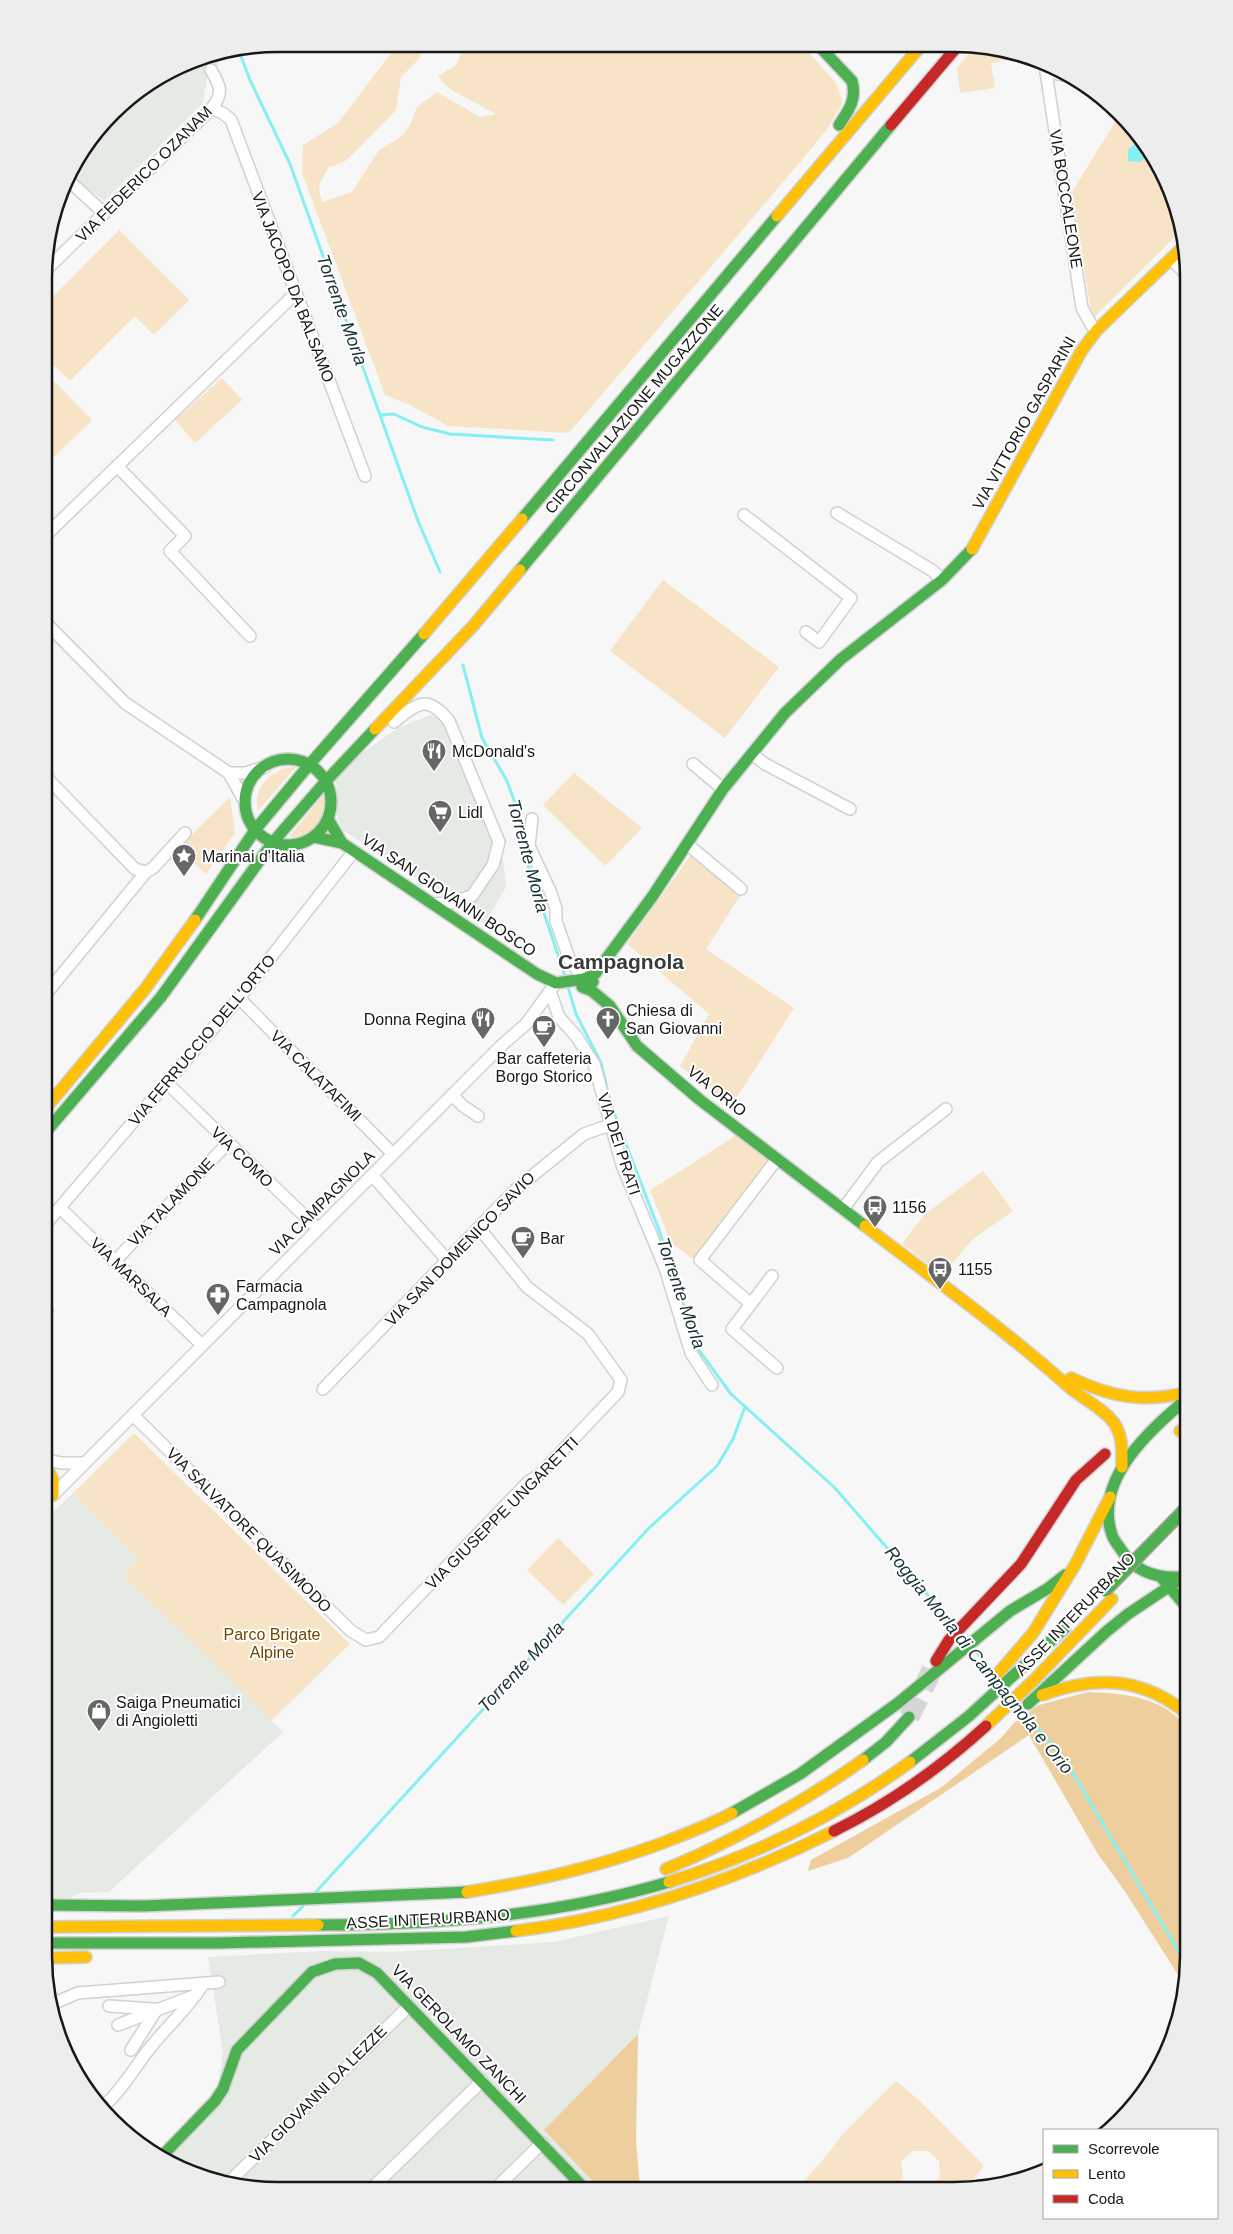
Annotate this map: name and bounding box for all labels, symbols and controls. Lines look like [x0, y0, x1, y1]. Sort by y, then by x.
street label: VIA FEDERICO OZANAM [73, 103, 215, 245]
street label: VIA BOCCALEONE [1047, 128, 1085, 270]
street label: VIA JACOPO DA BALSAMO [249, 189, 337, 385]
water label: Torrente Morla [313, 252, 371, 368]
street label: CIRCONVALLAZIONE MUGAZZONE [542, 301, 726, 517]
street label: VIA VITTORIO GASPARINI [969, 334, 1079, 512]
restaurant icon: McDonald's [421, 738, 447, 772]
place label: McDonald's [452, 743, 535, 760]
water label: Torrente Morla [503, 797, 553, 915]
supermarket icon: Lidl [427, 799, 453, 833]
place label: Lidl [458, 804, 483, 821]
street label: VIA SAN GIOVANNI BOSCO [359, 830, 539, 960]
place icon: Marinai d'Italia [171, 843, 197, 877]
place label: Marinai d'Italia [202, 848, 305, 865]
district label: Campagnola [558, 950, 684, 973]
street label: VIA FERRUCCIO DELL'ORTO [126, 951, 278, 1129]
place label: Chiesa di San Giovanni [626, 1002, 722, 1037]
restaurant icon: Donna Regina [470, 1006, 496, 1040]
church icon: Chiesa di San Giovanni [595, 1006, 621, 1040]
place label: Donna Regina [364, 1011, 466, 1028]
cafe icon: Bar caffeteria Borgo Storico [531, 1014, 557, 1048]
street label: VIA CALATAFIMI [267, 1027, 365, 1125]
place label: Bar caffeteria Borgo Storico [496, 1050, 593, 1085]
street label: VIA ORIO [684, 1062, 750, 1120]
street label: VIA DEI PRATI [594, 1091, 644, 1197]
street label: VIA COMO [208, 1123, 276, 1191]
street label: VIA CAMPAGNOLA [266, 1147, 378, 1259]
street label: VIA TALAMONE [125, 1154, 217, 1250]
street label: VIA SAN DOMENICO SAVIO [382, 1169, 538, 1329]
bus stop icon: 1156 [862, 1194, 888, 1228]
place label: 1156 [892, 1199, 927, 1216]
cafe icon: Bar [510, 1225, 536, 1259]
place label: Bar [540, 1230, 566, 1247]
street label: VIA MARSALA [87, 1234, 175, 1320]
water label: Torrente Morla [653, 1235, 709, 1351]
bus stop icon: 1155 [927, 1256, 953, 1290]
place label: 1155 [958, 1261, 993, 1278]
place label: Farmacia Campagnola [236, 1278, 327, 1313]
pharmacy icon: Farmacia Campagnola [205, 1282, 231, 1316]
street label: VIA GIUSEPPE UNGARETTI [422, 1433, 582, 1593]
street label: VIA SALVATORE QUASIMODO [163, 1444, 335, 1616]
water label: Roggia Morla di Campagnola e Orio [881, 1542, 1077, 1778]
street label: ASSE INTERURBANO [1012, 1549, 1138, 1679]
water label: Torrente Morla [474, 1618, 568, 1716]
park label: Parco Brigate Alpine [224, 1626, 321, 1661]
place label: Saiga Pneumatici di Angioletti [116, 1694, 241, 1729]
shop icon: Saiga Pneumatici di Angioletti [86, 1698, 112, 1732]
street label: ASSE INTERURBANO [346, 1906, 510, 1932]
street label: VIA GEROLAMO ZANCHI [388, 1961, 530, 2107]
street label: VIA GIOVANNI DA LEZZE [246, 2022, 390, 2166]
legend [1043, 2129, 1218, 2219]
text: Scorrevole [1088, 2140, 1160, 2157]
text: Lento [1088, 2165, 1126, 2182]
text: Coda [1088, 2190, 1125, 2207]

